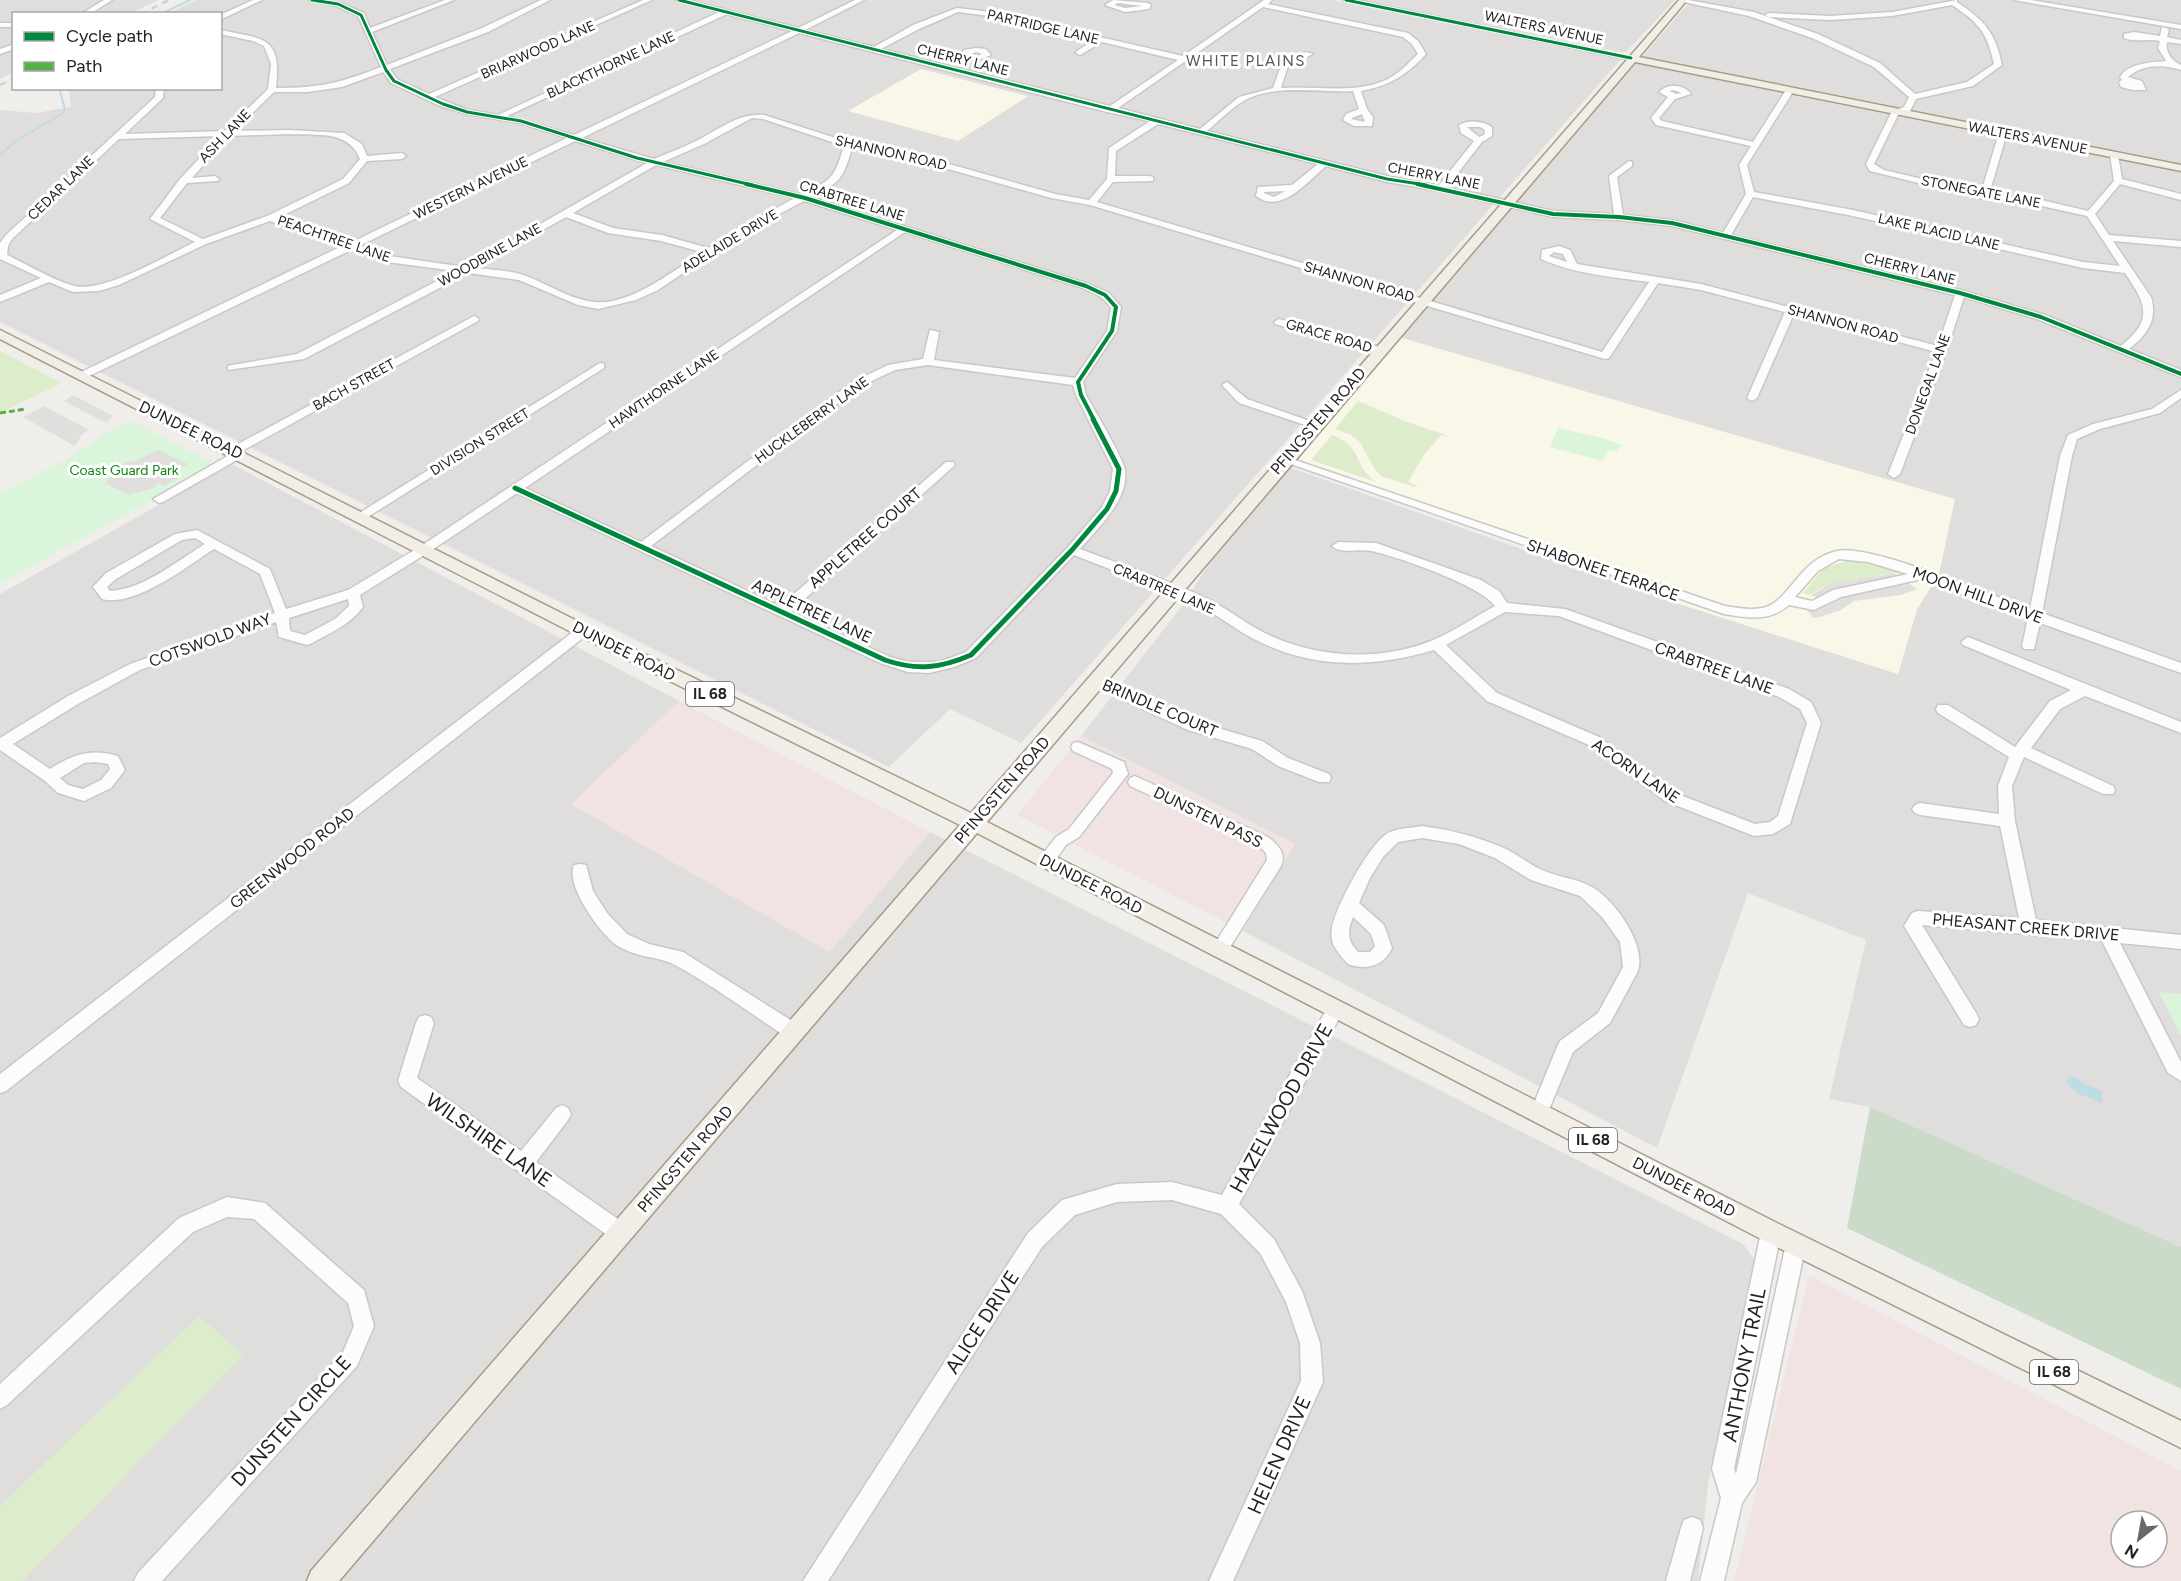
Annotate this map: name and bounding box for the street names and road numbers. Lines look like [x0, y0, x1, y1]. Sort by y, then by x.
street label: PARTRIDGE LANE [985, 6, 1101, 48]
street label: WALTERS AVENUE [1483, 7, 1605, 49]
street label: BRIARWOOD LANE [478, 17, 598, 83]
street label: BLACKTHORNE LANE [544, 28, 678, 102]
street label: CHERRY LANE [915, 40, 1011, 80]
street label: ASH LANE [195, 106, 255, 166]
street label: WALTERS AVENUE [1967, 118, 2089, 158]
street label: SHANNON ROAD [833, 132, 949, 174]
street label: CEDAR LANE [24, 152, 98, 224]
street label: WESTERN AVENUE [411, 153, 531, 223]
street label: CHERRY LANE [1386, 159, 1482, 193]
street label: STONEGATE LANE [1920, 172, 2042, 212]
street label: CRABTREE LANE [797, 177, 907, 225]
street label: ADELAIDE DRIVE [679, 206, 781, 276]
street label: LAKE PLACID LANE [1876, 210, 2002, 254]
street label: PEACHTREE LANE [275, 212, 393, 266]
street label: WOODBINE LANE [435, 220, 545, 290]
street label: CHERRY LANE [1862, 249, 1958, 289]
street label: SHANNON ROAD [1302, 258, 1416, 306]
street label: SHANNON ROAD [1786, 301, 1900, 347]
street label: GRACE ROAD [1284, 316, 1374, 356]
street label: DONEGAL LANE [1902, 331, 1954, 437]
street label: HAWTHORNE LANE [606, 346, 722, 432]
street label: BACH STREET [310, 355, 398, 415]
street label: PFINGSTEN ROAD [1266, 364, 1370, 478]
street label: HUCKLEBERRY LANE [752, 373, 872, 467]
street label: DUNDEE ROAD [136, 397, 246, 463]
street label: DIVISION STREET [427, 404, 533, 479]
street label: APPLETREE COURT [805, 484, 925, 592]
street label: SHABONEE TERRACE [1524, 535, 1682, 605]
street label: CRABTREE LANE [1110, 560, 1218, 618]
street label: MOON HILL DRIVE [1910, 563, 2046, 627]
street label: APPLETREE LANE [749, 575, 875, 647]
street label: COTSWOLD WAY [146, 609, 274, 671]
street label: DUNDEE ROAD [569, 617, 679, 685]
street label: CRABTREE LANE [1652, 638, 1776, 698]
street label: BRINDLE COURT [1100, 675, 1221, 741]
road number: IL 68 [686, 682, 734, 706]
street label: PFINGSTEN ROAD [950, 733, 1054, 847]
street label: ACORN LANE [1588, 735, 1684, 807]
street label: DUNSTEN PASS [1150, 782, 1266, 852]
street label: GREENWOOD ROAD [226, 803, 358, 913]
street label: DUNDEE ROAD [1036, 850, 1146, 918]
street label: PHEASANT CREEK DRIVE [1932, 909, 2120, 945]
street label: HAZELWOOD DRIVE [1224, 1019, 1338, 1197]
street label: WILSHIRE LANE [421, 1088, 557, 1192]
street label: PFINGSTEN ROAD [633, 1102, 737, 1216]
road number: IL 68 [1569, 1128, 1617, 1152]
street label: DUNDEE ROAD [1629, 1153, 1739, 1221]
street label: ALICE DRIVE [940, 1266, 1024, 1378]
street label: ANTHONY TRAIL [1717, 1286, 1771, 1444]
street label: DUNSTEN CIRCLE [226, 1351, 356, 1491]
road number: IL 68 [2030, 1360, 2078, 1384]
street label: HELEN DRIVE [1242, 1392, 1316, 1518]

